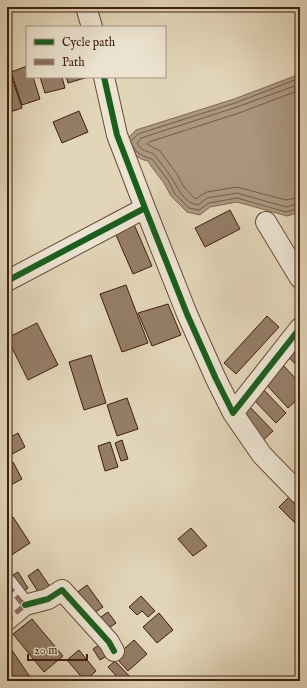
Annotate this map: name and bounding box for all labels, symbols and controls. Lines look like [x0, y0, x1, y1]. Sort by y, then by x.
legend [26, 26, 166, 78]
text: Cycle path [62, 35, 116, 51]
text: Path [62, 55, 85, 70]
scale bar [28, 636, 87, 662]
text: 20 m [34, 643, 57, 658]

